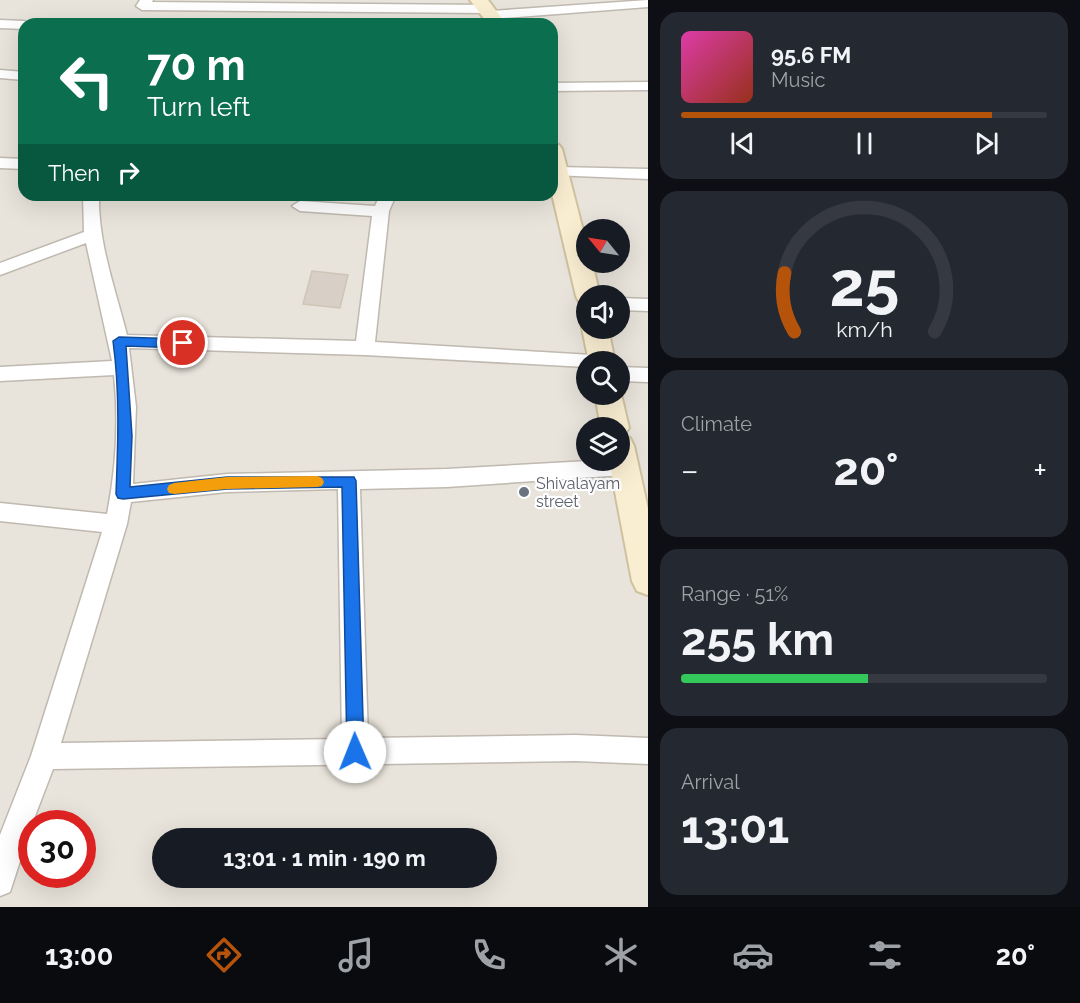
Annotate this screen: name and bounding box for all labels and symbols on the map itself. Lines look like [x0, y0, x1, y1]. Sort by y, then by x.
north arrow [576, 219, 630, 273]
pin [157, 317, 208, 368]
place label: Shivalayam street [536, 474, 620, 511]
marker: Shivalayam street [517, 485, 531, 499]
position arrow [323, 720, 387, 784]
speed limit sign: 30 [18, 810, 96, 888]

